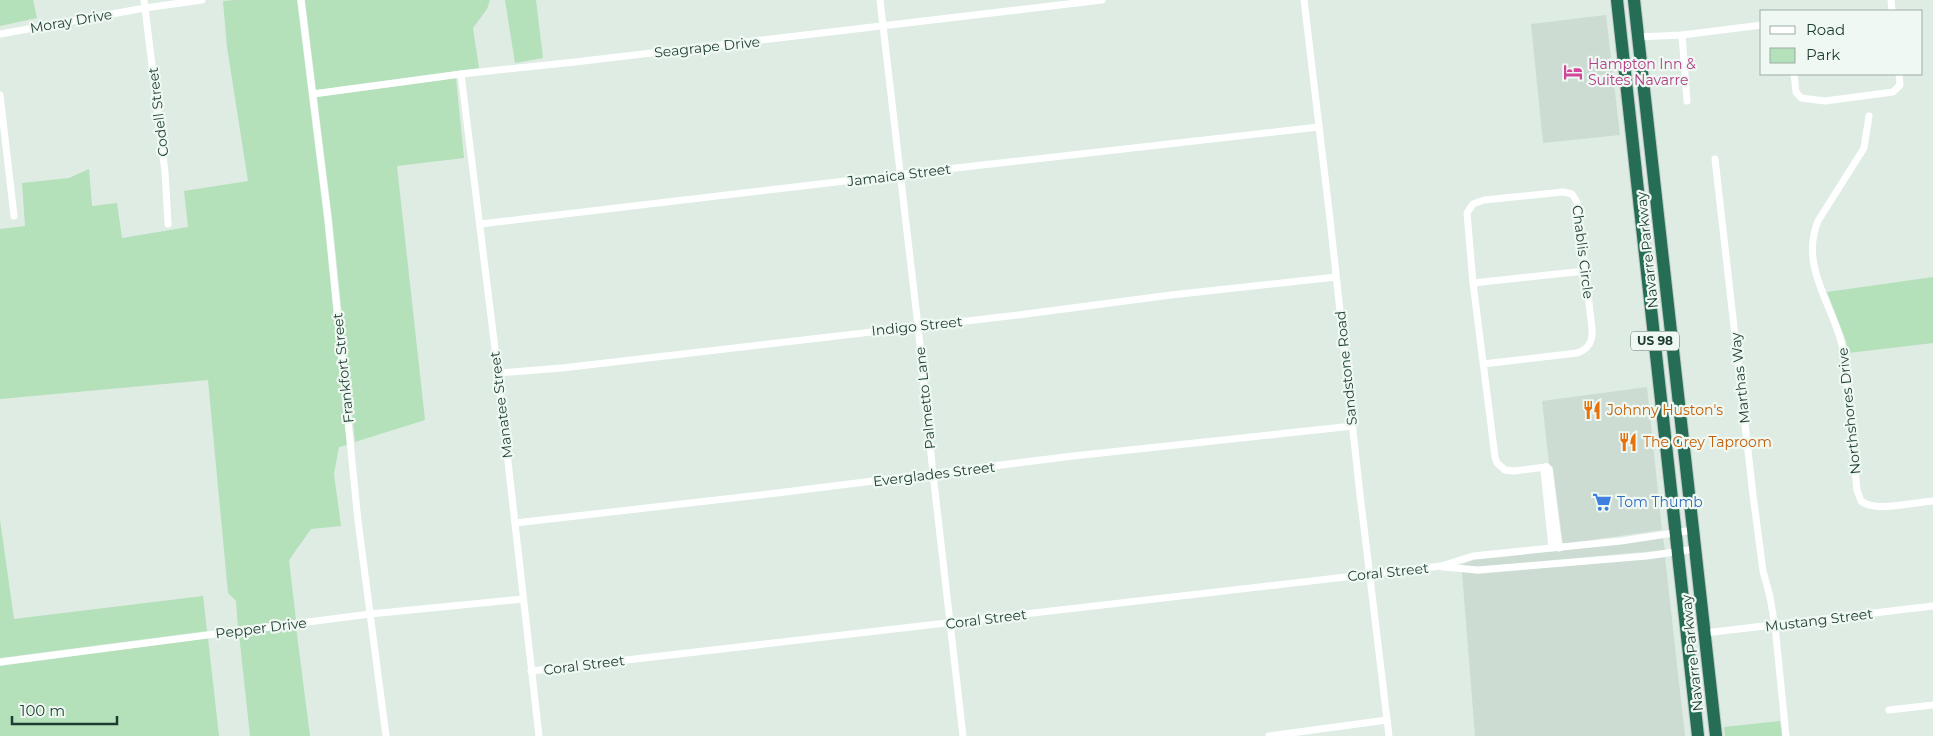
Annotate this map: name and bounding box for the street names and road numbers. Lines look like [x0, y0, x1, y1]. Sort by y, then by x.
street label: Moray Drive [29, 5, 113, 37]
street label: Seagrape Drive [653, 32, 761, 62]
street label: Codell Street [144, 66, 172, 158]
street label: Jamaica Street [845, 160, 952, 190]
street label: Navarre Parkway [1632, 190, 1662, 309]
street label: Chablis Circle [1568, 204, 1598, 300]
street label: Sandstone Road [1331, 310, 1361, 426]
street label: Frankfort Street [328, 312, 358, 424]
street label: Indigo Street [871, 312, 964, 340]
street label: Marthas Way [1726, 331, 1754, 425]
road number: US 98 [1631, 332, 1679, 351]
street label: Palmetto Lane [911, 346, 939, 450]
street label: Northshores Drive [1833, 347, 1865, 475]
street label: Manatee Street [485, 350, 516, 460]
street label: Everglades Street [872, 458, 996, 490]
street label: Coral Street [1347, 559, 1430, 585]
street label: Navarre Parkway [1677, 593, 1707, 712]
street label: Mustang Street [1764, 604, 1874, 636]
street label: Coral Street [944, 605, 1028, 633]
street label: Pepper Drive [214, 613, 308, 643]
street label: Coral Street [542, 651, 626, 679]

